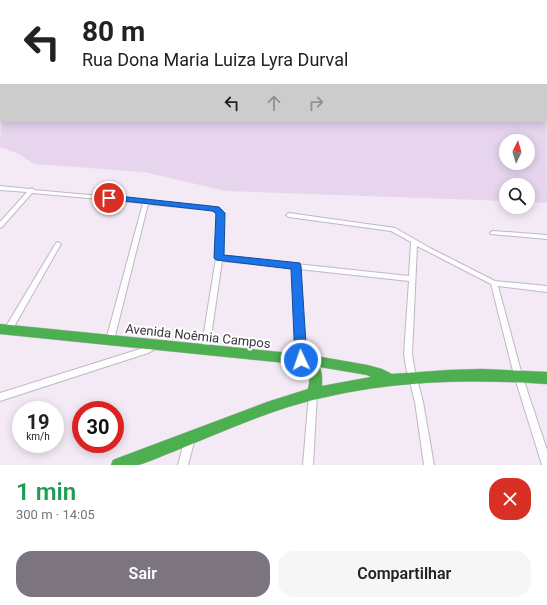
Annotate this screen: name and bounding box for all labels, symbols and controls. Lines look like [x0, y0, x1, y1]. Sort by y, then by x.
text: 80 m [82, 15, 145, 48]
icon: left [16, 16, 68, 68]
text: Rua Dona Maria Luiza Lyra Durval [82, 49, 348, 70]
icon: left [221, 92, 243, 114]
icon: ahead [263, 92, 285, 114]
icon: right [305, 92, 327, 114]
north arrow [499, 134, 535, 170]
map controls [499, 134, 535, 214]
button: search [499, 178, 535, 214]
pin [92, 181, 126, 215]
icon: arrive [98, 187, 120, 209]
street label: Avenida Noêmia Campos [125, 321, 272, 351]
position arrow [280, 339, 322, 381]
speed limit sign: 30 [72, 401, 124, 453]
text: 19 [27, 410, 49, 434]
text: km/h [26, 431, 50, 442]
text: 1 min [16, 478, 76, 506]
button: close [489, 478, 531, 520]
text: 300 m · 14:05 [16, 507, 95, 522]
button: Sair [16, 551, 270, 597]
button: Compartilhar [278, 551, 531, 597]

